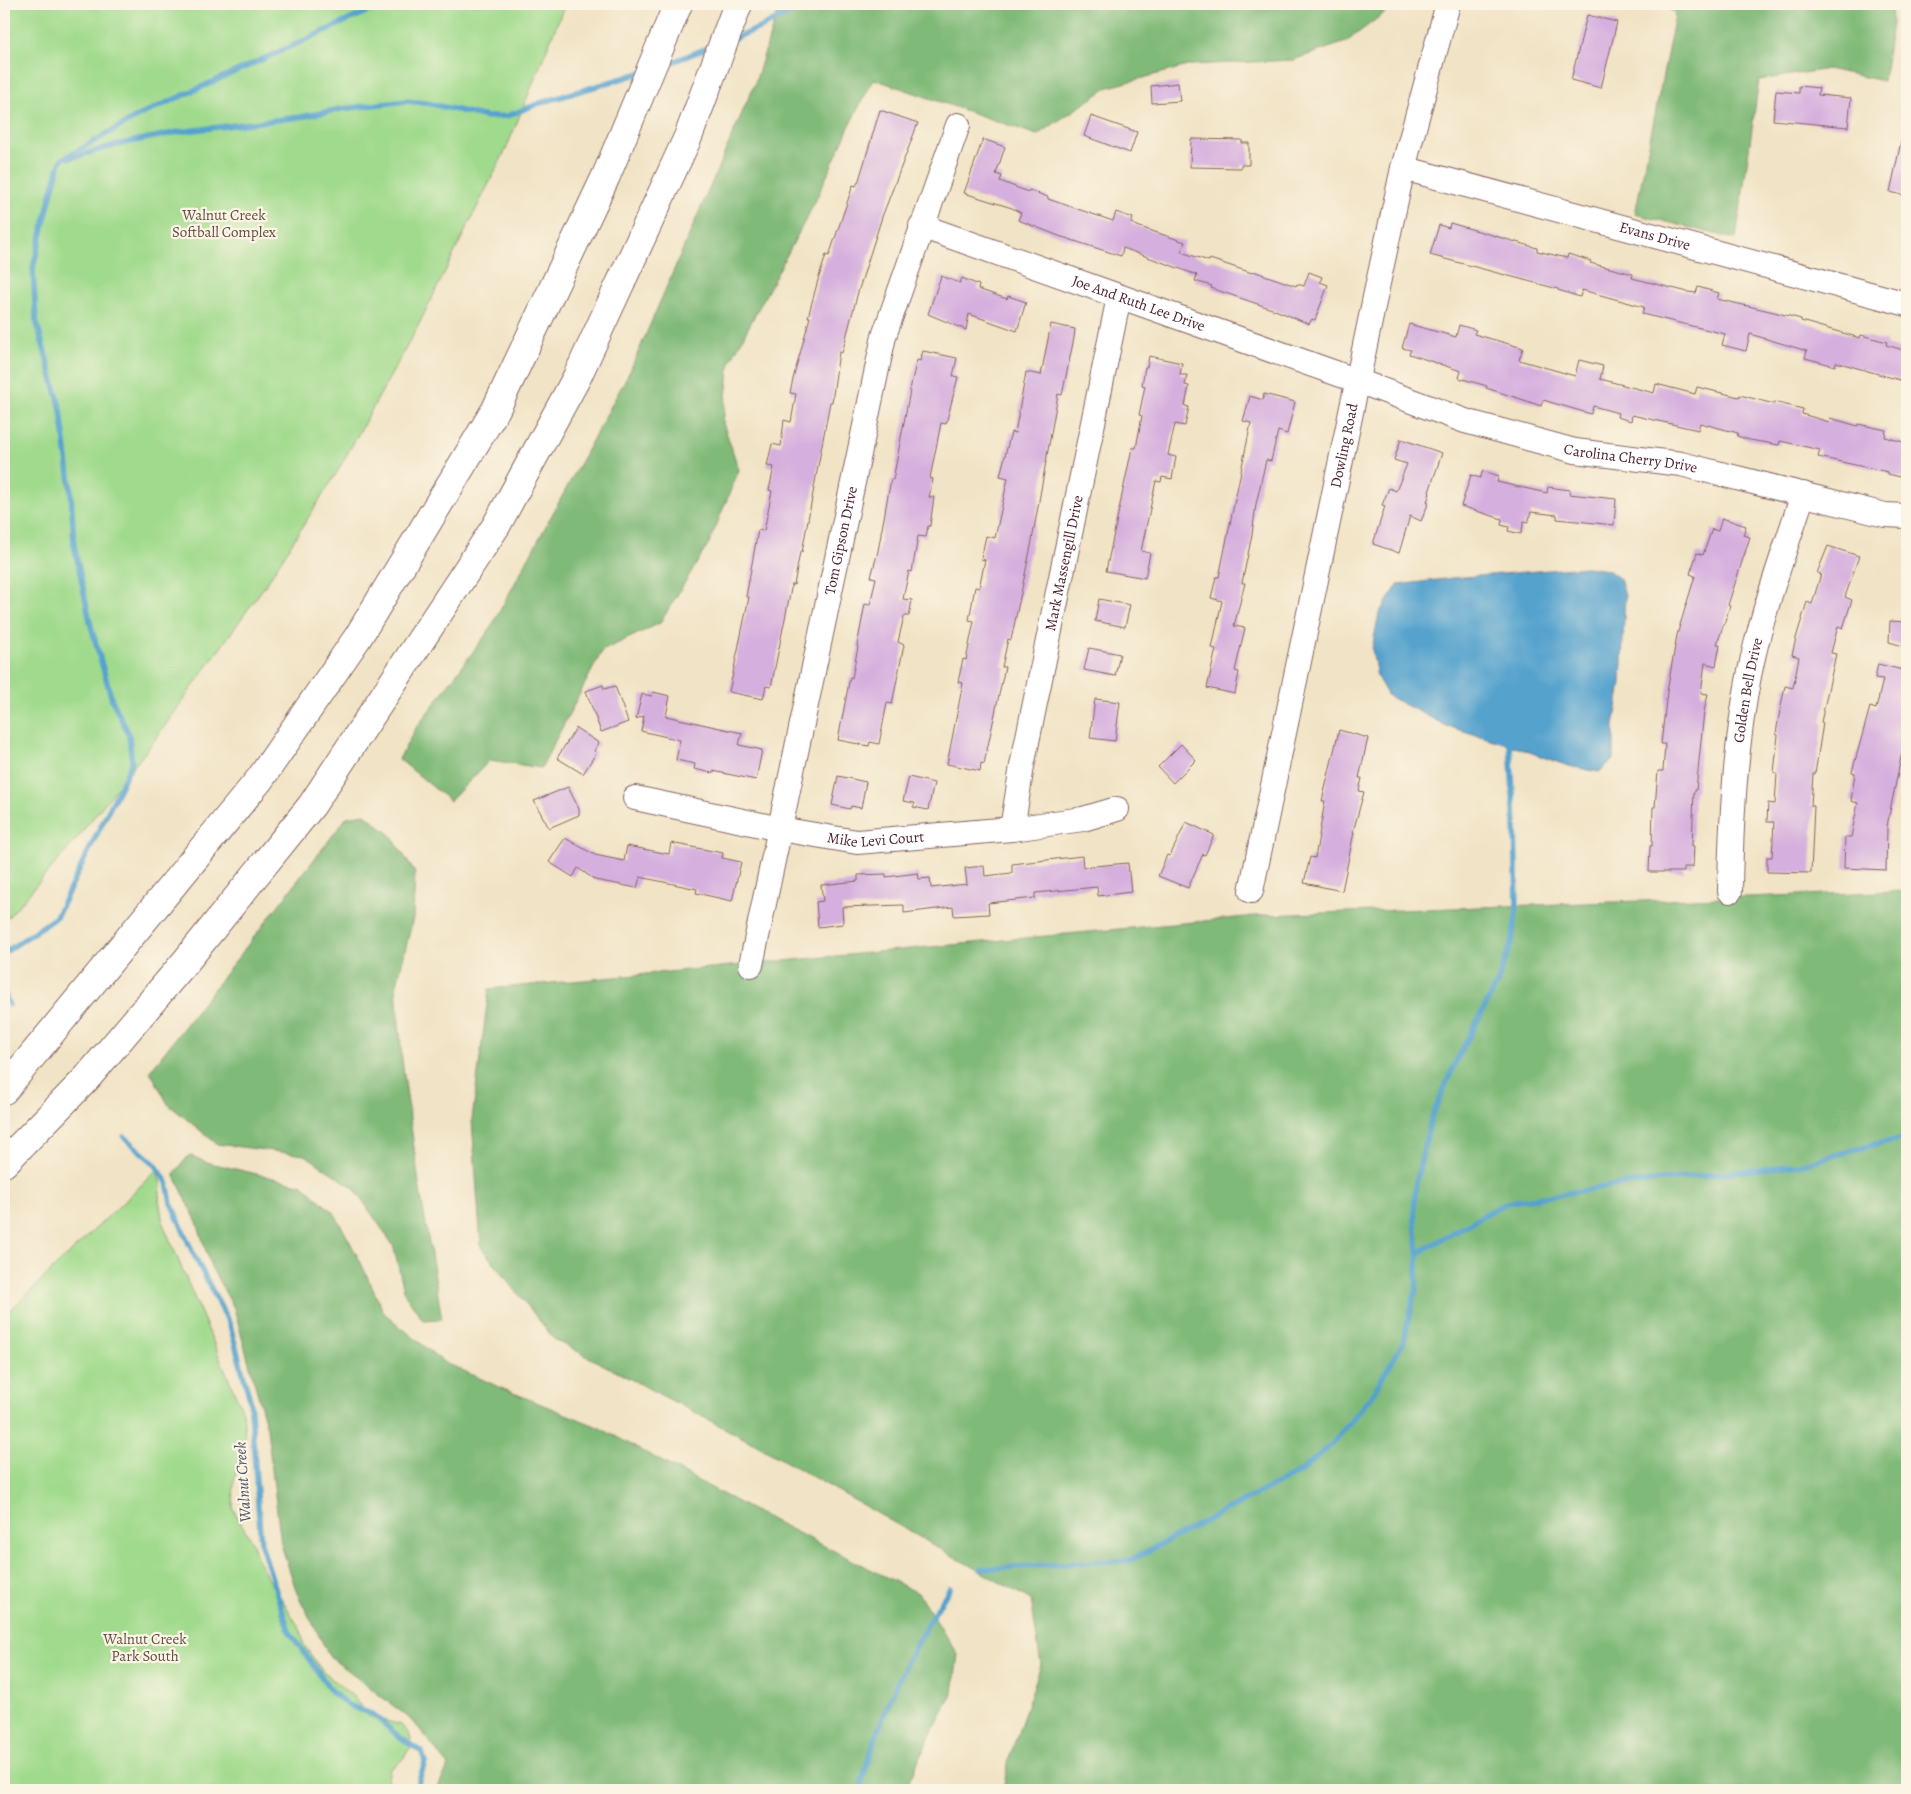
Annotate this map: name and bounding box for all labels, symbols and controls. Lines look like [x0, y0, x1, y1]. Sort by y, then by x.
park label: Walnut Creek Softball Complex [172, 205, 276, 242]
street label: Evans Drive [1617, 217, 1693, 255]
street label: Joe And Ruth Lee Drive [1069, 270, 1208, 336]
street label: Dowling Road [1325, 400, 1363, 490]
street label: Carolina Cherry Drive [1561, 438, 1700, 478]
street label: Tom Gipson Drive [820, 484, 862, 597]
street label: Mark Massengill Drive [1040, 493, 1088, 633]
street label: Golden Bell Drive [1729, 635, 1767, 744]
street label: Mike Levi Court [826, 826, 925, 852]
water label: Walnut Creek [229, 1441, 257, 1523]
park label: Walnut Creek Park South [102, 1629, 187, 1666]

